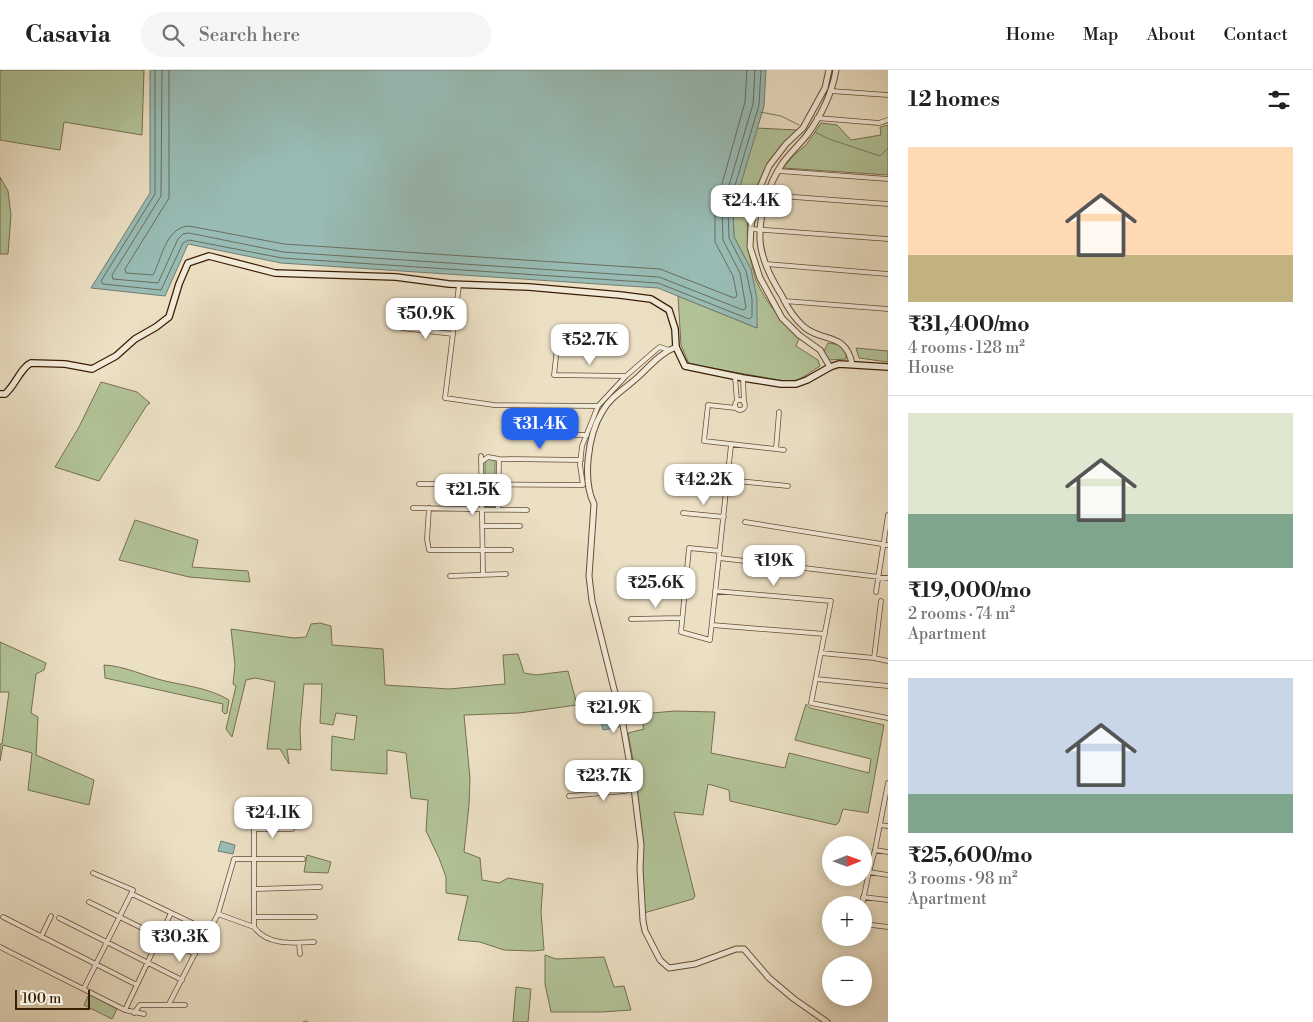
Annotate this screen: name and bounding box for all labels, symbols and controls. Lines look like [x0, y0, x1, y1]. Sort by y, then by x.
search box [141, 12, 491, 57]
text: Casavia [25, 20, 111, 50]
icon: search [159, 21, 187, 49]
text: Search here [199, 23, 300, 47]
text: Home [1006, 23, 1055, 46]
text: Map [1083, 23, 1119, 46]
text: About [1147, 23, 1196, 46]
text: Contact [1224, 23, 1288, 46]
icon: filters [1265, 86, 1293, 114]
text: 12 homes [908, 87, 1000, 113]
icon: home [1056, 180, 1146, 270]
pin: ₹24.4K [710, 184, 792, 227]
text: ₹24.4K [722, 191, 780, 211]
pin: ₹50.9K [385, 298, 467, 340]
text: ₹50.9K [397, 304, 455, 324]
text: ₹31,400/mo [908, 312, 1030, 338]
pin: ₹52.7K [549, 324, 631, 366]
text: ₹52.7K [562, 330, 618, 350]
text: 4 rooms · 128 m² [908, 338, 1025, 358]
text: House [908, 358, 954, 378]
pin: ₹31.4K [499, 408, 581, 450]
text: ₹31.4K [513, 414, 567, 434]
icon: home [1056, 445, 1146, 535]
pin: ₹42.2K [663, 464, 745, 506]
text: ₹42.2K [675, 470, 733, 490]
pin: ₹21.5K [432, 474, 514, 516]
text: ₹21.5K [446, 480, 500, 500]
pin: ₹19K [744, 544, 804, 587]
text: ₹19K [754, 551, 794, 571]
pin: ₹25.6K [615, 566, 697, 609]
text: ₹25.6K [627, 573, 685, 593]
text: ₹19,000/mo [908, 578, 1031, 604]
text: 2 rooms · 74 m² [908, 604, 1015, 624]
text: Apartment [908, 624, 987, 644]
pin: ₹21.9K [573, 692, 655, 734]
text: ₹21.9K [586, 698, 642, 718]
icon: home [1056, 710, 1146, 800]
pin: ₹23.7K [563, 760, 645, 802]
text: ₹23.7K [576, 766, 632, 786]
pin: ₹24.1K [232, 796, 314, 839]
text: ₹24.1K [245, 803, 301, 823]
north arrow [822, 836, 872, 886]
map controls [822, 836, 872, 1006]
text: ₹25,600/mo [908, 843, 1033, 869]
text: 3 rooms · 98 m² [908, 869, 1018, 889]
text: Apartment [908, 889, 987, 909]
button: + [822, 896, 872, 946]
pin: ₹30.3K [139, 920, 221, 963]
text: ₹30.3K [151, 927, 209, 947]
button: − [822, 956, 872, 1006]
scale bar [15, 987, 90, 1010]
text: 100 m [22, 990, 61, 1008]

